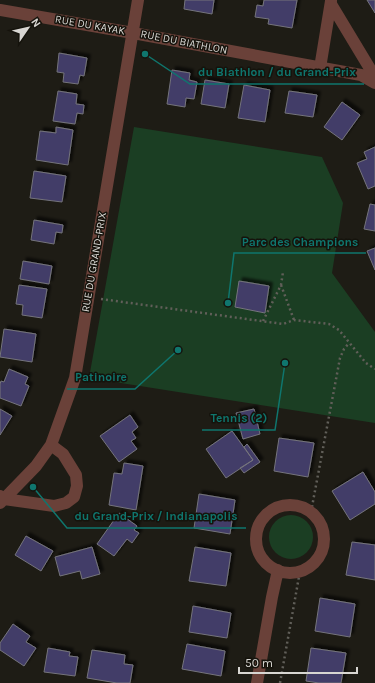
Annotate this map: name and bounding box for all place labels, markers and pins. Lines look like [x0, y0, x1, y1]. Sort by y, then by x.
callout: du Biathlon / du Grand-Prix [190, 60, 364, 84]
callout: Parc des Champions [234, 229, 366, 253]
callout: Patinoire [67, 365, 135, 389]
callout: Tennis (2) [202, 406, 275, 430]
callout: du Grand-Prix / Indianapolis [67, 504, 246, 528]

